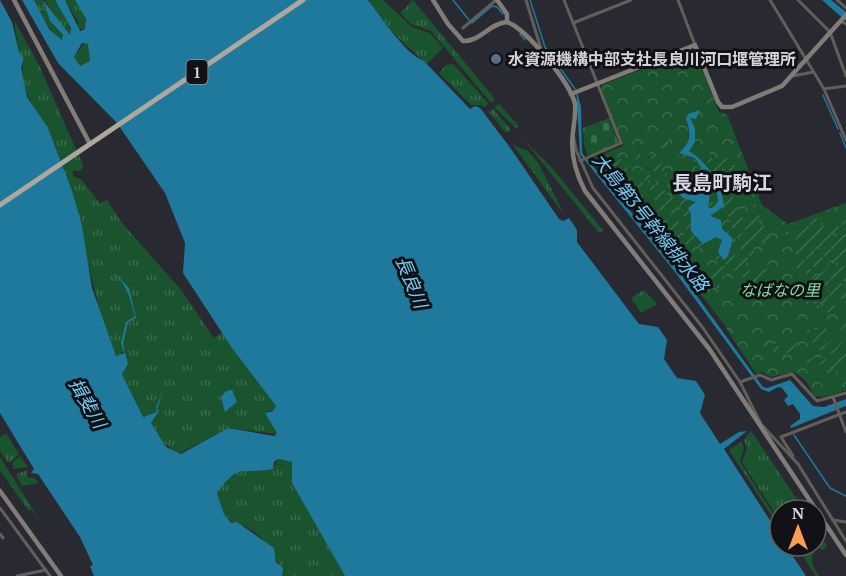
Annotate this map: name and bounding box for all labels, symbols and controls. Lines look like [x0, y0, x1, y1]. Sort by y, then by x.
place label: 水資源機構中部支社長良川河口堰管理所 [508, 48, 796, 70]
marker: 水資源機構中部支社長良川河口堰管理所 [489, 52, 503, 66]
road number: 1 [186, 60, 208, 84]
water label: 大島第3号幹線排水路 [588, 148, 716, 298]
district label: 長島町駒江 [672, 169, 772, 196]
water label: 長良川 [391, 252, 434, 313]
park label: なばなの里 [740, 279, 821, 301]
water label: 揖斐川 [64, 374, 113, 434]
north arrow [768, 498, 828, 558]
text: N [792, 502, 804, 524]

